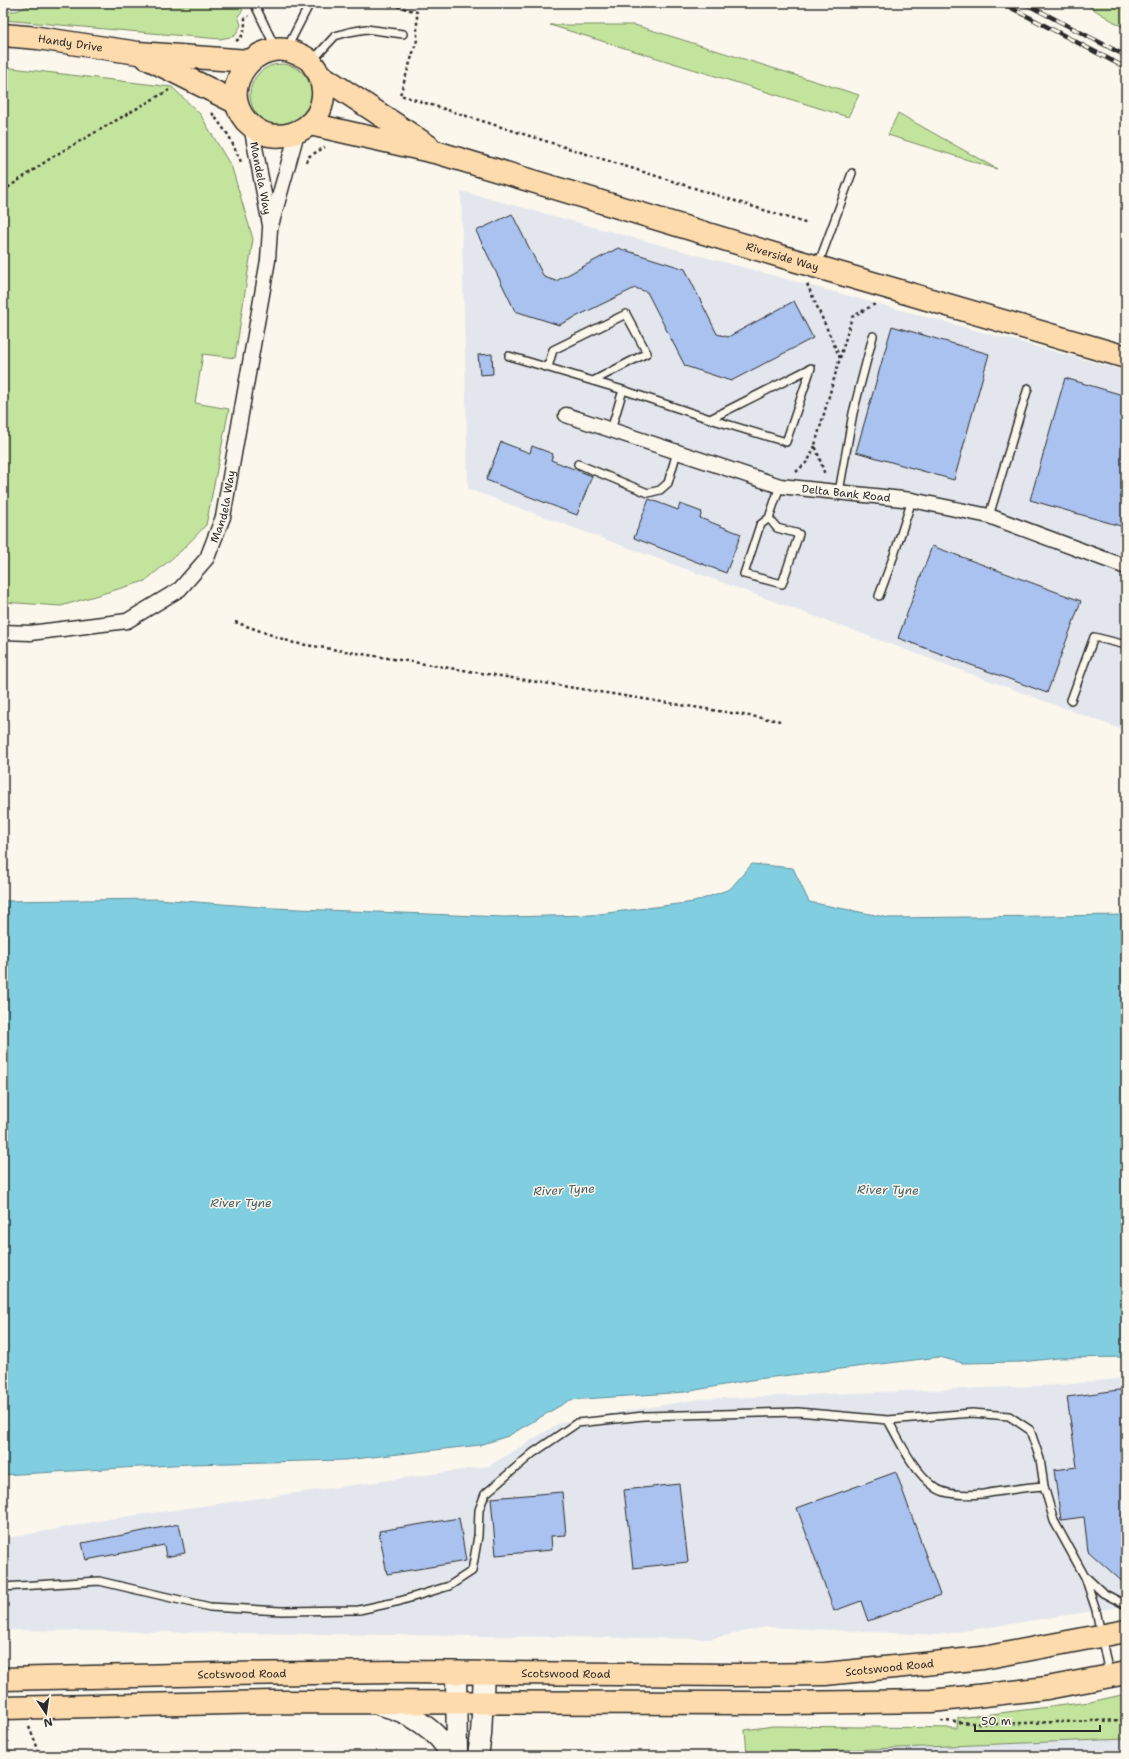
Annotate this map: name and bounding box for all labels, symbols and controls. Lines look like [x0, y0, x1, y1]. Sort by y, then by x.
street label: Handy Drive [37, 31, 104, 56]
street label: Mandela Way [246, 140, 275, 216]
street label: Riverside Way [744, 239, 821, 275]
street label: Mandela Way [207, 469, 239, 545]
street label: Delta Bank Road [801, 481, 891, 506]
water label: River Tyne [533, 1180, 595, 1200]
water label: River Tyne [857, 1181, 919, 1199]
water label: River Tyne [210, 1195, 272, 1211]
street label: Scotswood Road [845, 1656, 935, 1680]
street label: Scotswood Road [197, 1666, 287, 1683]
street label: Scotswood Road [521, 1666, 611, 1682]
north arrow [26, 1693, 66, 1733]
scale bar [975, 1707, 1100, 1733]
text: 50 m [981, 1713, 1011, 1729]
text: N [42, 1714, 54, 1731]

